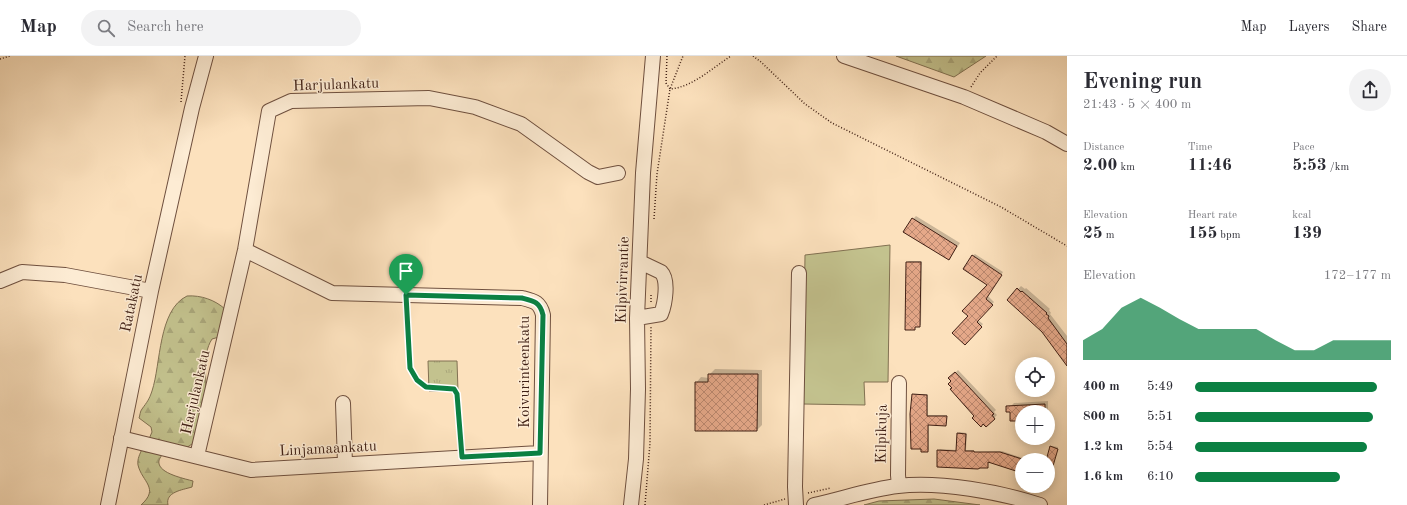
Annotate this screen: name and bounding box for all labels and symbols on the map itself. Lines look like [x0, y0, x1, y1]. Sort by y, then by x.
street label: Harjulankatu [293, 76, 379, 94]
street label: Kilpivirrantie [614, 236, 633, 324]
pin [389, 254, 423, 295]
street label: Ratakatu [119, 273, 146, 334]
street label: Koivurinteenkatu [518, 316, 533, 428]
street label: Harjulankatu [179, 349, 213, 436]
street label: Kilpikuja [874, 404, 891, 464]
street label: Linjamaankatu [279, 439, 377, 460]

